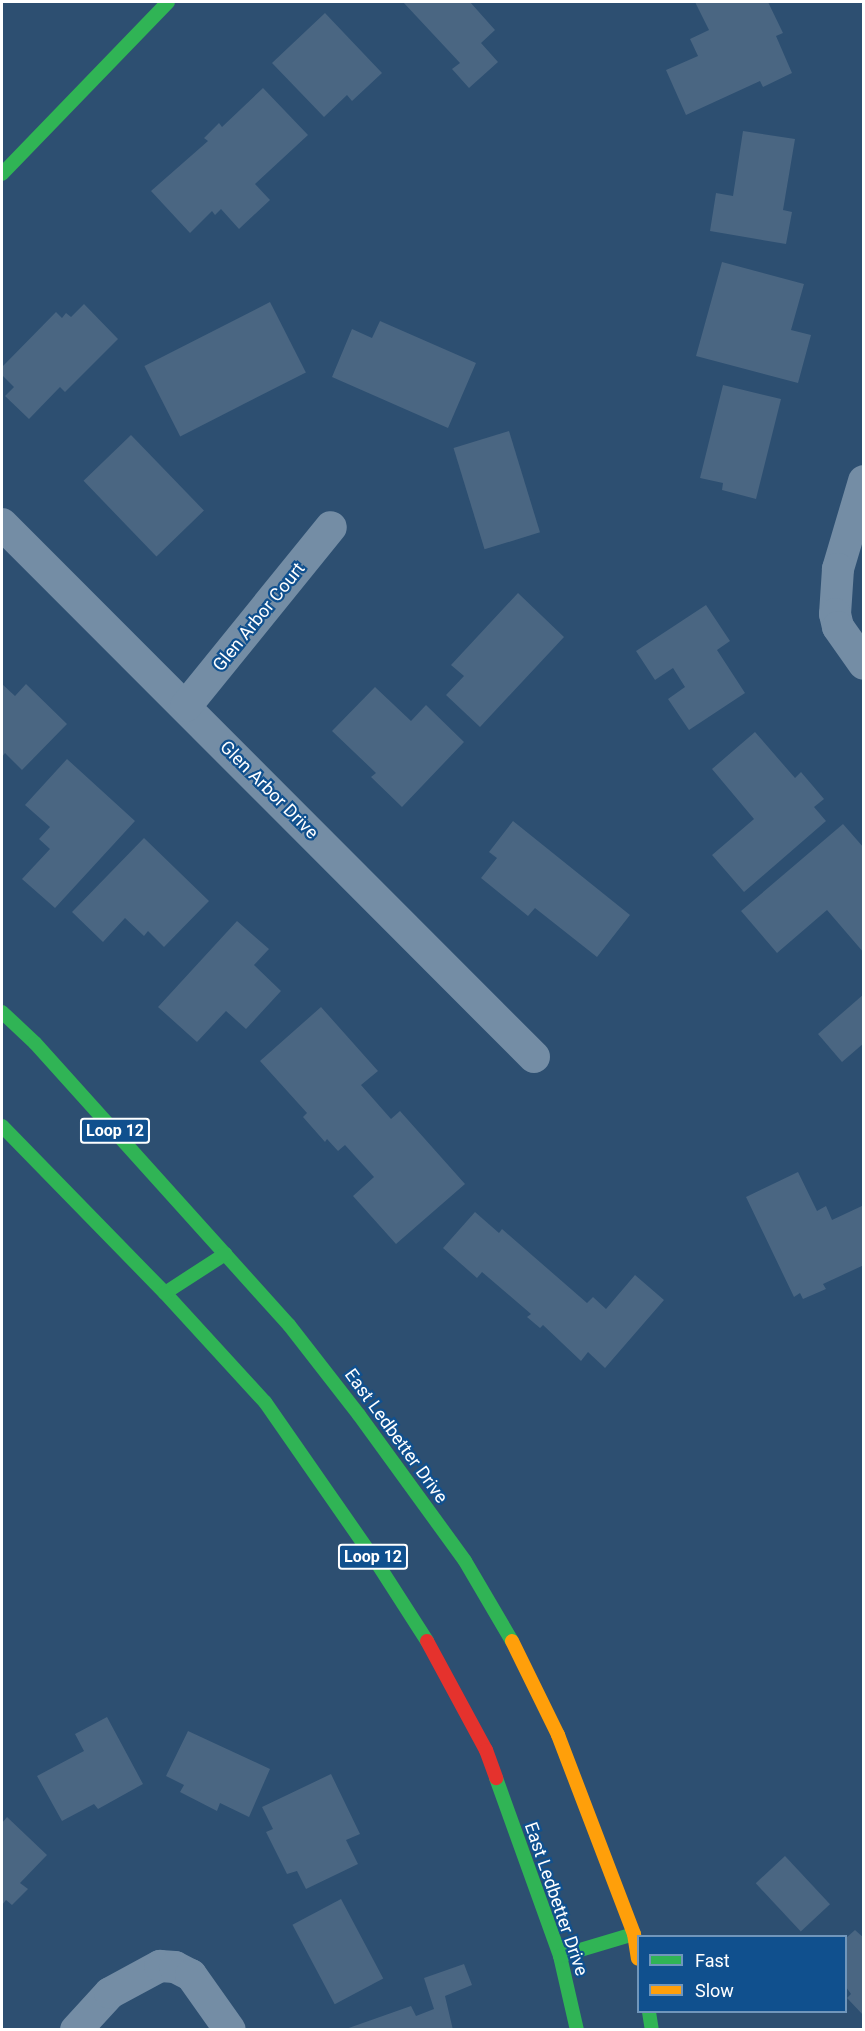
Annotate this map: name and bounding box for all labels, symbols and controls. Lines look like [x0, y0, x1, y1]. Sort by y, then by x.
street label: Glen Arbor Court [209, 558, 309, 676]
street label: Glen Arbor Drive [215, 736, 323, 844]
road number: Loop 12 [79, 1118, 151, 1144]
street label: East Ledbetter Drive [340, 1365, 452, 1507]
road number: Loop 12 [337, 1544, 409, 1570]
street label: East Ledbetter Drive [520, 1819, 592, 1979]
legend [637, 1935, 847, 2013]
text: Fast [695, 1950, 730, 1971]
text: Slow [695, 1980, 734, 2001]

